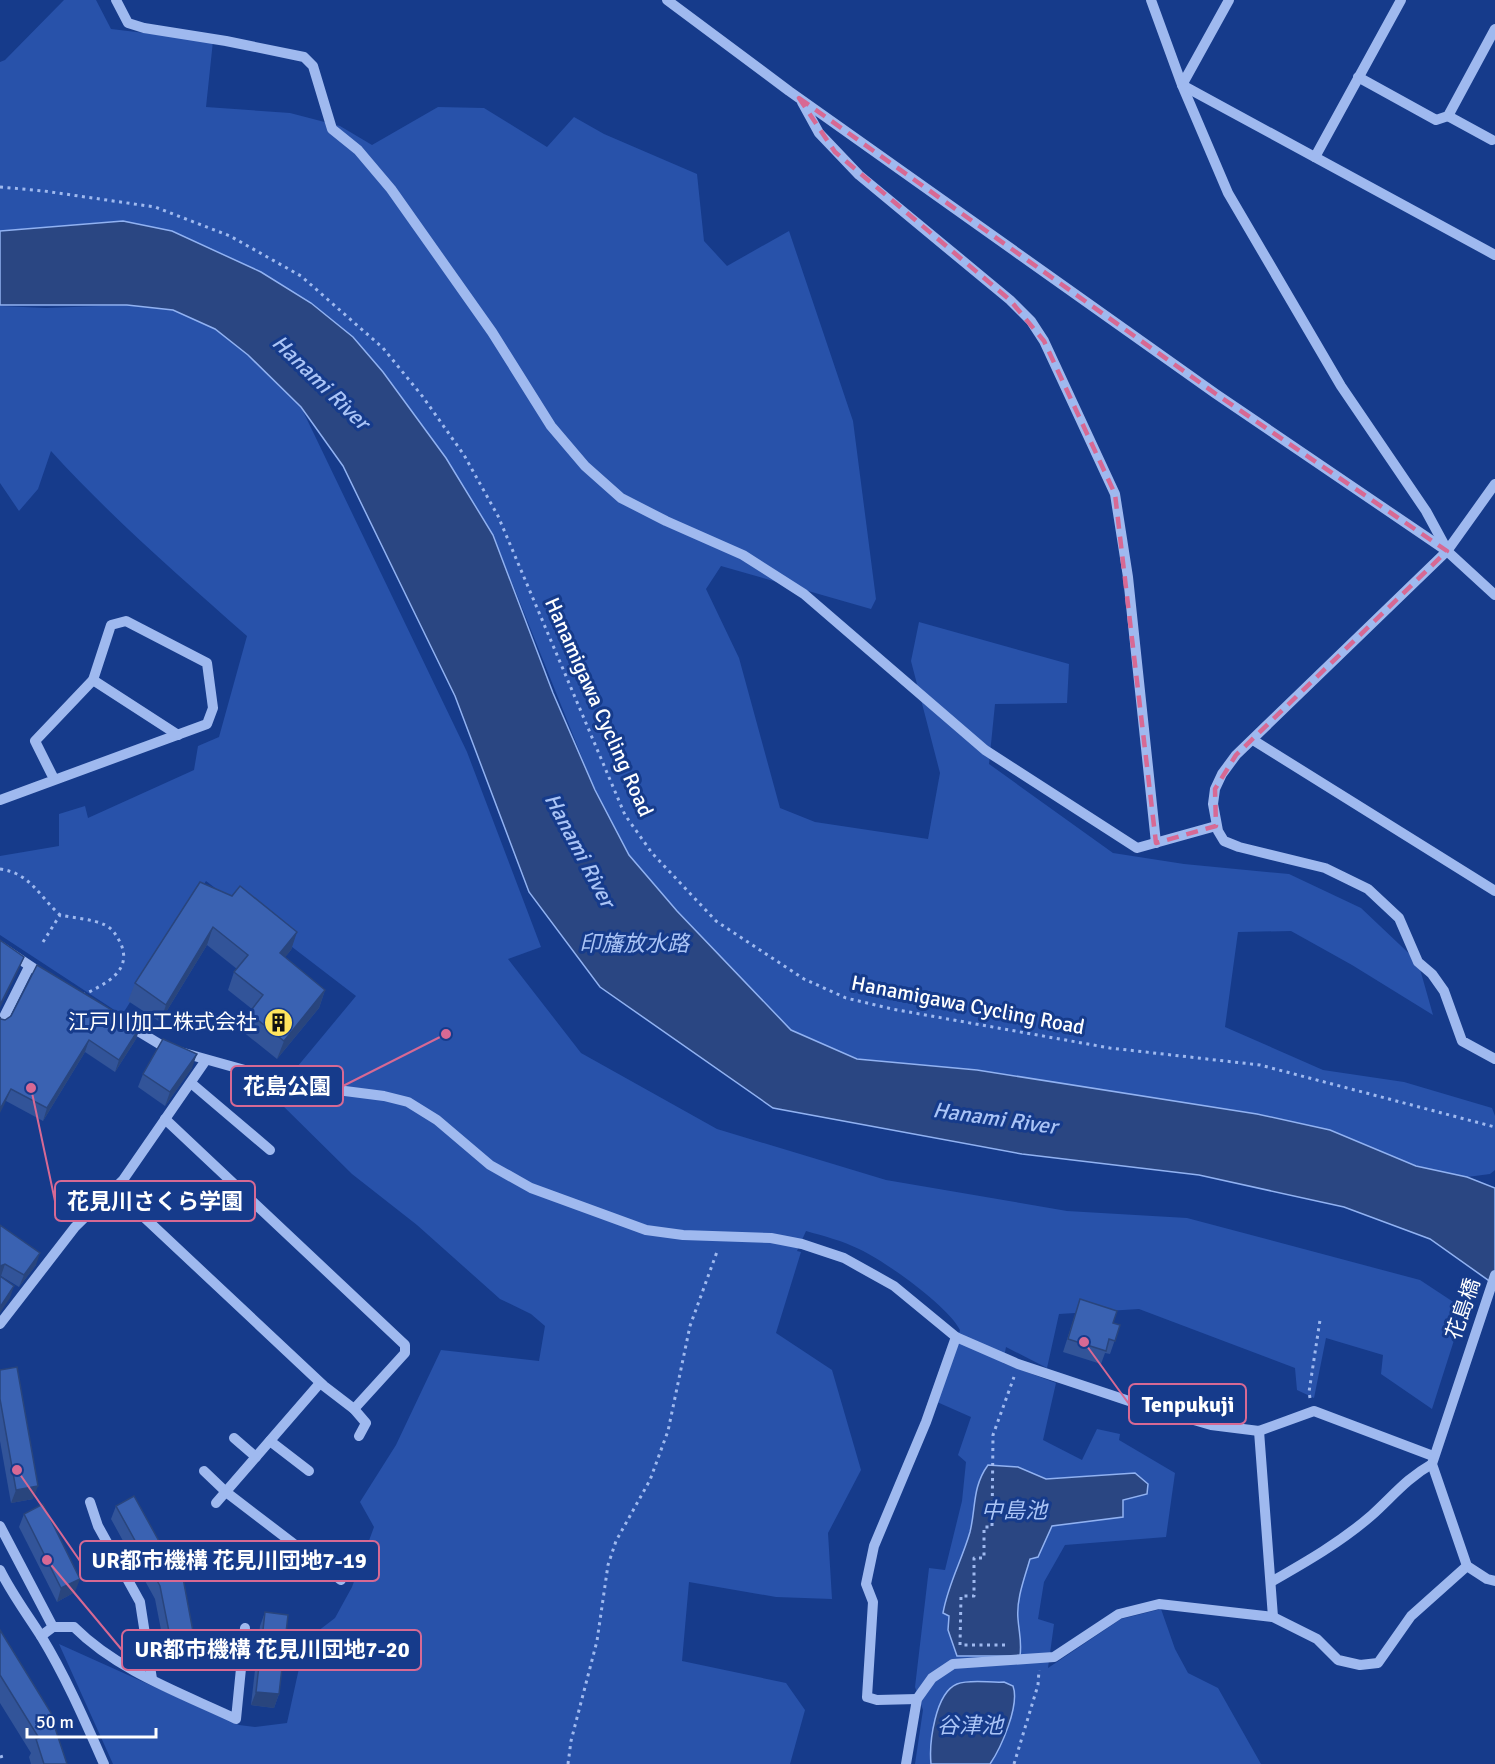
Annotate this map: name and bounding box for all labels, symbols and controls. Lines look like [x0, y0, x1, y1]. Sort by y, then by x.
water label: Hanami River [267, 329, 378, 437]
street label: Hanamigawa Cycling Road [539, 593, 659, 821]
water label: Hanami River [539, 788, 623, 914]
water label: 印旛放水路 [579, 930, 691, 957]
street label: Hanamigawa Cycling Road [849, 970, 1087, 1040]
building icon: 江戸川加工株式会社 [262, 1006, 294, 1038]
place label: 江戸川加工株式会社 [68, 1009, 257, 1035]
callout: 花島公園 [231, 1066, 343, 1106]
text: 花島公園 [243, 1073, 331, 1100]
water label: Hanami River [931, 1096, 1062, 1140]
callout: 花見川さくら学園 [55, 1181, 255, 1221]
text: 花見川さくら学園 [67, 1188, 243, 1215]
street label: 花島橋 [1440, 1275, 1486, 1343]
callout: Tenpukuji [1129, 1384, 1246, 1424]
text: Tenpukuji [1142, 1391, 1234, 1418]
water label: 中島池 [981, 1497, 1049, 1524]
callout: UR都市機構 花見川団地7-19 [80, 1541, 379, 1581]
text: UR都市機構 花見川団地7-19 [91, 1547, 367, 1574]
callout: UR都市機構 花見川団地7-20 [122, 1630, 421, 1670]
text: UR都市機構 花見川団地7-20 [134, 1636, 410, 1663]
scale bar [27, 1701, 156, 1739]
text: 50 m [36, 1711, 74, 1733]
water label: 谷津池 [937, 1712, 1005, 1739]

